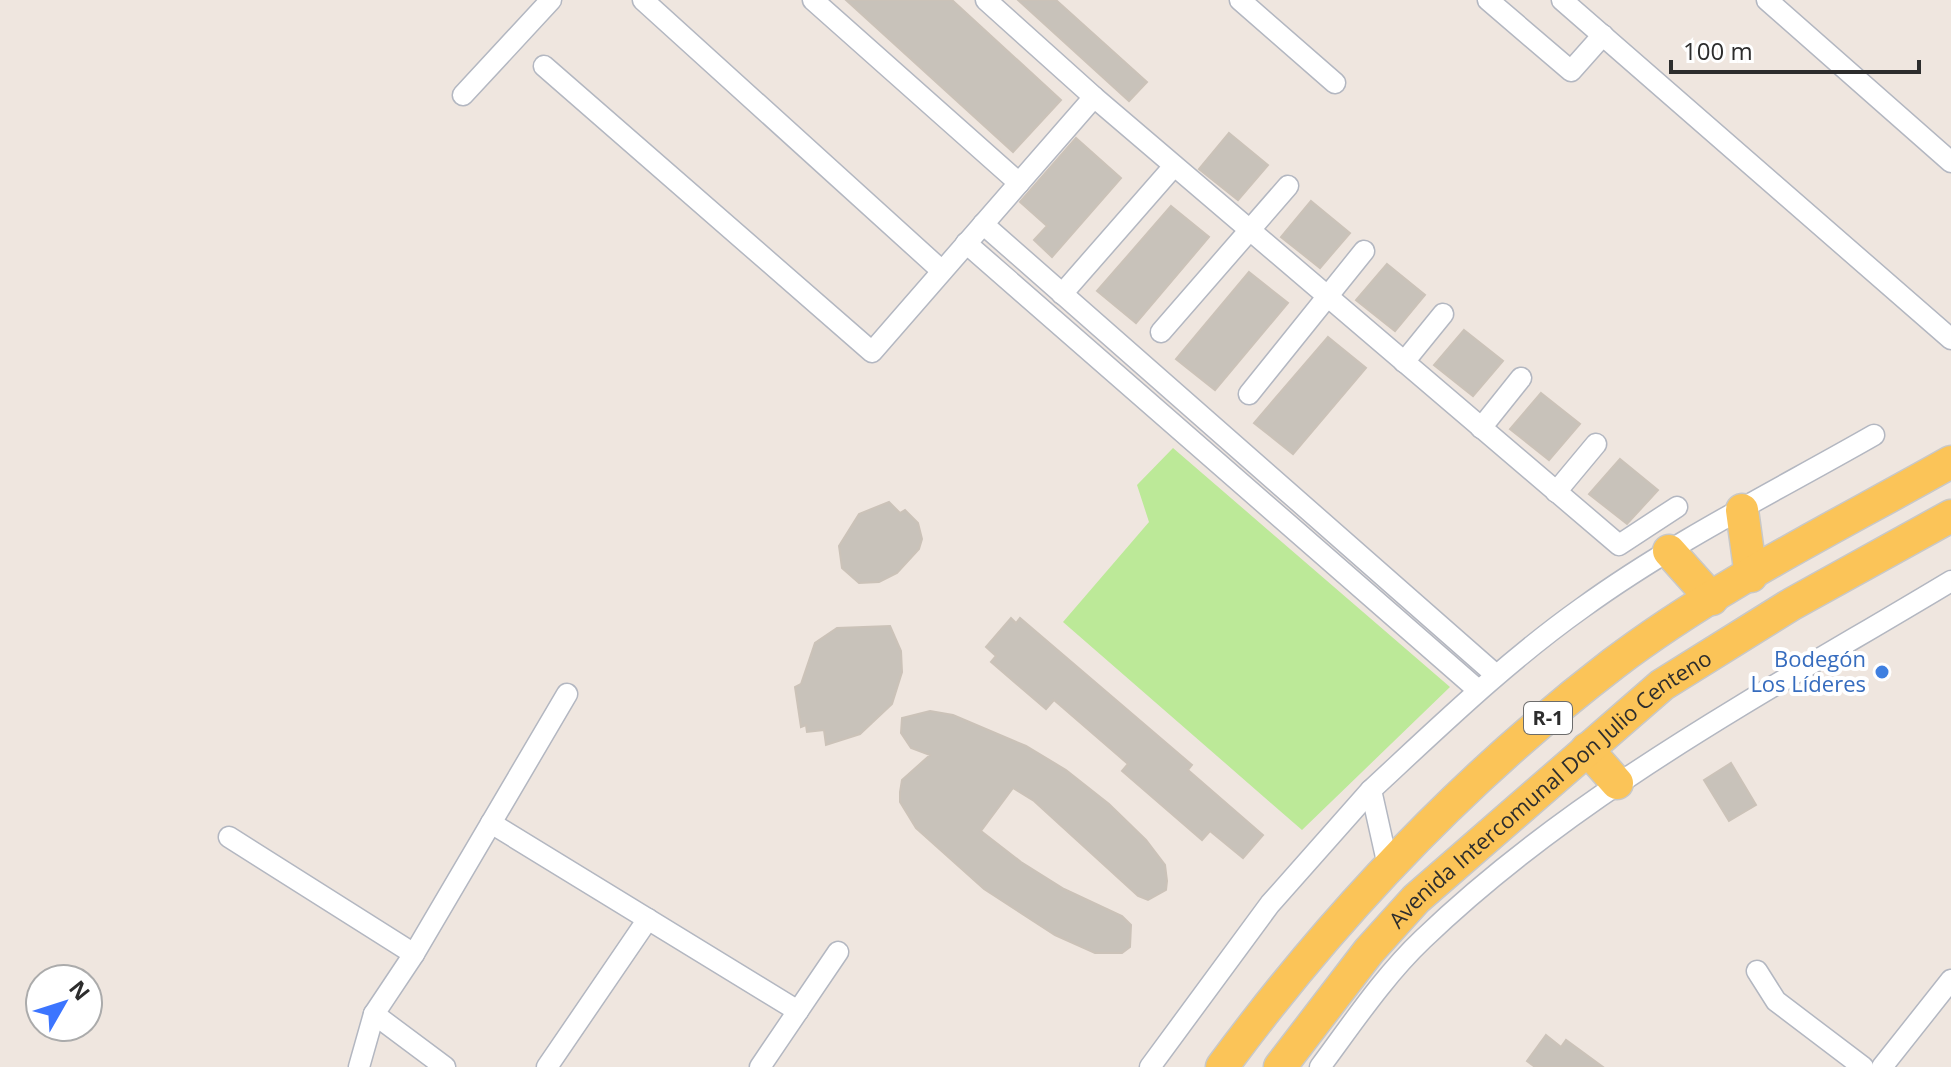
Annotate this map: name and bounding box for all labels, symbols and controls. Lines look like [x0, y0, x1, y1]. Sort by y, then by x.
scale bar [1671, 24, 1919, 74]
text: 100 m [1683, 34, 1753, 67]
street label: Avenida Intercomunal Don Julio Centeno [1381, 642, 1717, 934]
place label: Bodegón Los Líderes [1750, 643, 1866, 698]
marker: Bodegón Los Líderes [1873, 663, 1891, 681]
road number: R-1 [1524, 702, 1572, 734]
north arrow [24, 963, 104, 1043]
text: N [63, 973, 98, 1006]

